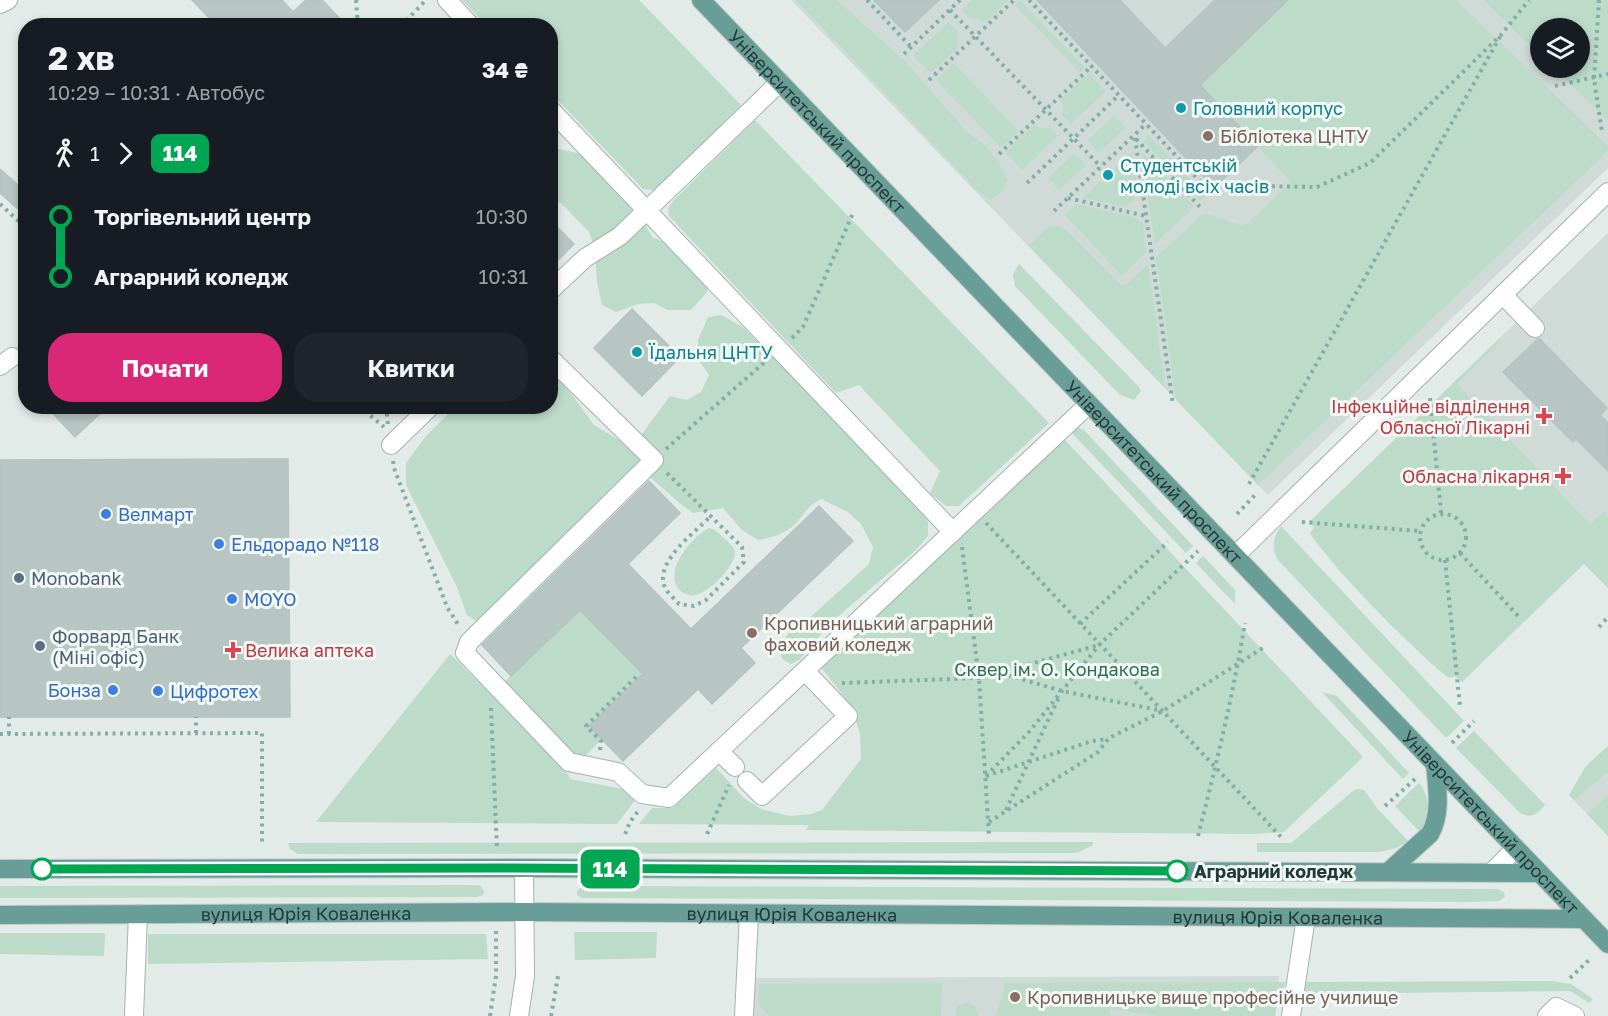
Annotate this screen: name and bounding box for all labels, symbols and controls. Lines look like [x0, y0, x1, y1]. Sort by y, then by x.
map controls [1530, 18, 1590, 78]
button: layers [1530, 18, 1590, 78]
street label: Університетський проспект [724, 25, 911, 218]
text: 2 хв [48, 38, 115, 77]
text: 34 ₴ [482, 56, 528, 83]
text: 10:29 – 10:31 · Автобус [48, 80, 265, 104]
place label: Головний корпус [1193, 97, 1343, 119]
marker: Головний корпус [1174, 101, 1188, 115]
place label: Бібліотека ЦНТУ [1220, 125, 1368, 147]
marker: Бібліотека ЦНТУ [1201, 129, 1215, 143]
icon: walk [48, 137, 81, 170]
icon: forward [109, 137, 142, 170]
text: 114 [163, 140, 197, 166]
text: 1 [90, 141, 100, 165]
place label: Студентській молоді всіх часів [1120, 154, 1269, 197]
marker: Студентській молоді всіх часів [1101, 168, 1115, 182]
text: Торгівельний центр [94, 203, 311, 230]
text: 10:30 [476, 204, 528, 228]
text: Аграрний коледж [94, 263, 289, 290]
text: 10:31 [479, 264, 528, 288]
button: Почати [48, 333, 282, 402]
button: Квитки [294, 333, 528, 402]
place label: Їдальня ЦНТУ [648, 341, 773, 363]
marker: Їдальня ЦНТУ [630, 345, 644, 359]
street label: Університетський проспект [1061, 375, 1247, 568]
place label: Інфекційне відділення Обласної Лікарні [1331, 395, 1530, 438]
marker: Інфекційне відділення Обласної Лікарні [1535, 407, 1553, 425]
place label: Обласна лікарня [1402, 465, 1550, 487]
marker: Обласна лікарня [1554, 467, 1572, 485]
place label: Велмарт [118, 503, 194, 525]
marker: Велмарт [99, 507, 113, 521]
place label: Ельдорадо №118 [231, 533, 379, 555]
marker: Ельдорадо №118 [212, 537, 226, 551]
place label: Monobank [31, 567, 122, 589]
marker: Monobank [12, 571, 26, 585]
place label: MOYO [244, 588, 297, 610]
marker: MOYO [225, 592, 239, 606]
place label: Кропивницький аграрний фаховий коледж [764, 612, 994, 655]
place label: Форвард Банк (Міні офіс) [52, 625, 179, 668]
marker: Кропивницький аграрний фаховий коледж [745, 626, 759, 640]
marker: Форвард Банк (Міні офіс) [33, 639, 47, 653]
place label: Велика аптека [245, 639, 374, 661]
marker: Велика аптека [226, 643, 240, 657]
park label: Сквер ім. О. Кондакова [954, 658, 1160, 680]
place label: Бонза [48, 679, 101, 701]
place label: Цифротех [170, 680, 258, 702]
marker: Бонза [106, 683, 120, 697]
marker: Цифротех [151, 684, 165, 698]
street label: Університетський проспект [1398, 726, 1584, 919]
line badge: 114 [576, 850, 644, 888]
text: 114 [593, 856, 627, 882]
unlabelled marker [31, 858, 53, 880]
marker: Аграрний коледж [1166, 860, 1188, 882]
place label: Аграрний коледж [1194, 860, 1353, 882]
street label: вулиця Юрія Коваленка [201, 902, 411, 925]
street label: вулиця Юрія Коваленка [687, 902, 897, 925]
street label: вулиця Юрія Коваленка [1173, 905, 1383, 929]
place label: Кропивницьке вище професійне училище [1027, 986, 1398, 1008]
marker: Кропивницьке вище професійне училище [1008, 990, 1022, 1004]

